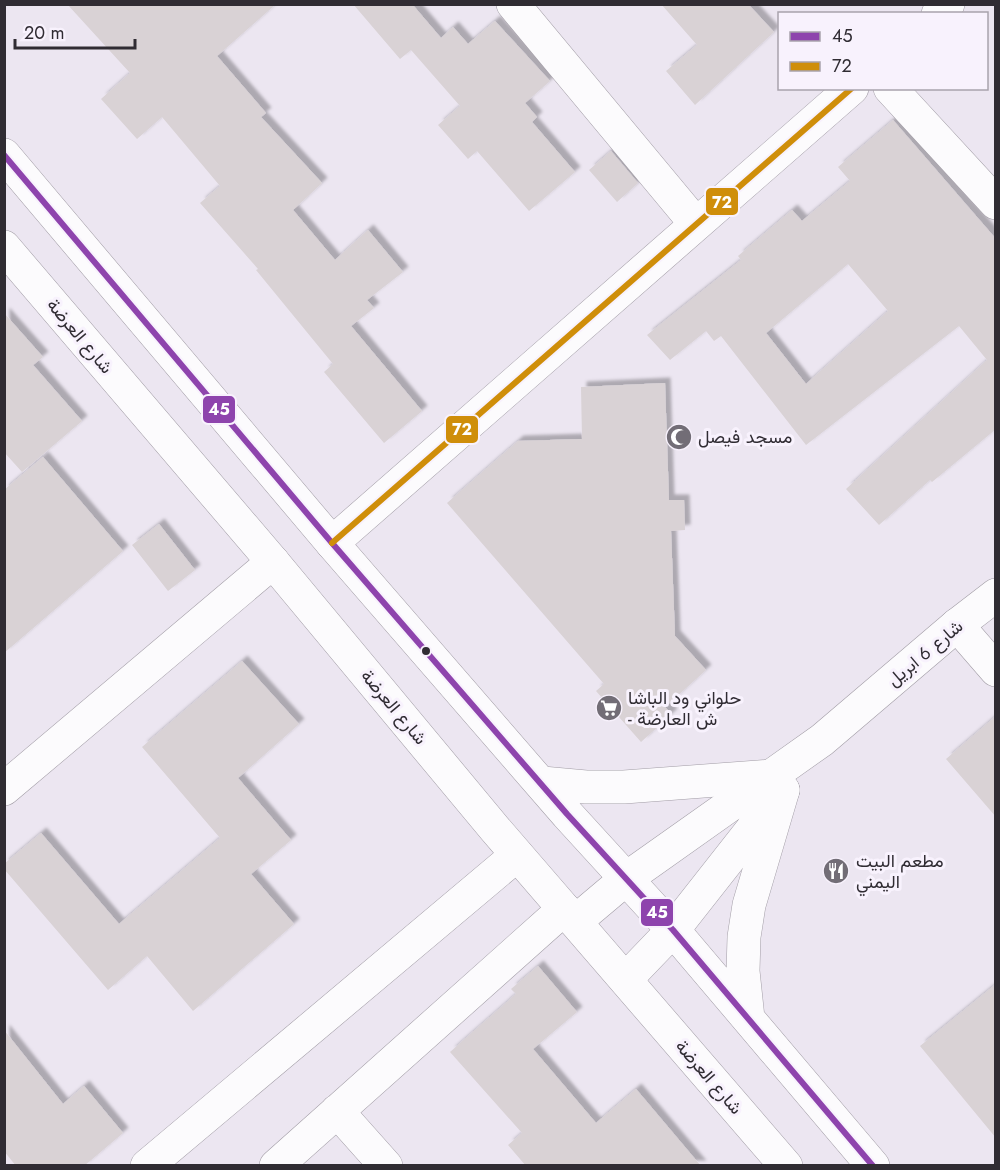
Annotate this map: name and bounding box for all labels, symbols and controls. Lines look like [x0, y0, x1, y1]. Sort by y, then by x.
scale bar [15, 12, 135, 50]
legend [778, 12, 988, 90]
text: 20 m [24, 20, 64, 46]
text: 45 [832, 23, 853, 49]
text: 72 [832, 53, 852, 79]
line badge: 72 [705, 187, 739, 216]
text: 72 [712, 191, 732, 214]
street label: شارع العرضة [41, 293, 119, 379]
line badge: 45 [202, 395, 236, 424]
text: 45 [208, 398, 230, 421]
line badge: 72 [445, 415, 479, 444]
text: 72 [452, 418, 472, 441]
mosque icon: مسجد فيصل [664, 422, 694, 452]
place label: مسجد فيصل [698, 424, 792, 450]
street label: شارع 6 ابريل [881, 613, 969, 693]
unlabelled marker [420, 645, 432, 657]
street label: شارع العرضة [355, 664, 433, 750]
place label: حلواني ود الباشا - ش العارضة [628, 685, 741, 732]
supermarket icon: حلواني ود الباشا - ش العارضة [594, 693, 624, 723]
place label: مطعم البيت اليمني [856, 848, 944, 897]
restaurant icon: مطعم البيت اليمني [821, 856, 851, 886]
line badge: 45 [640, 898, 674, 927]
text: 45 [646, 901, 668, 924]
street label: شارع العرضة [669, 1034, 749, 1120]

